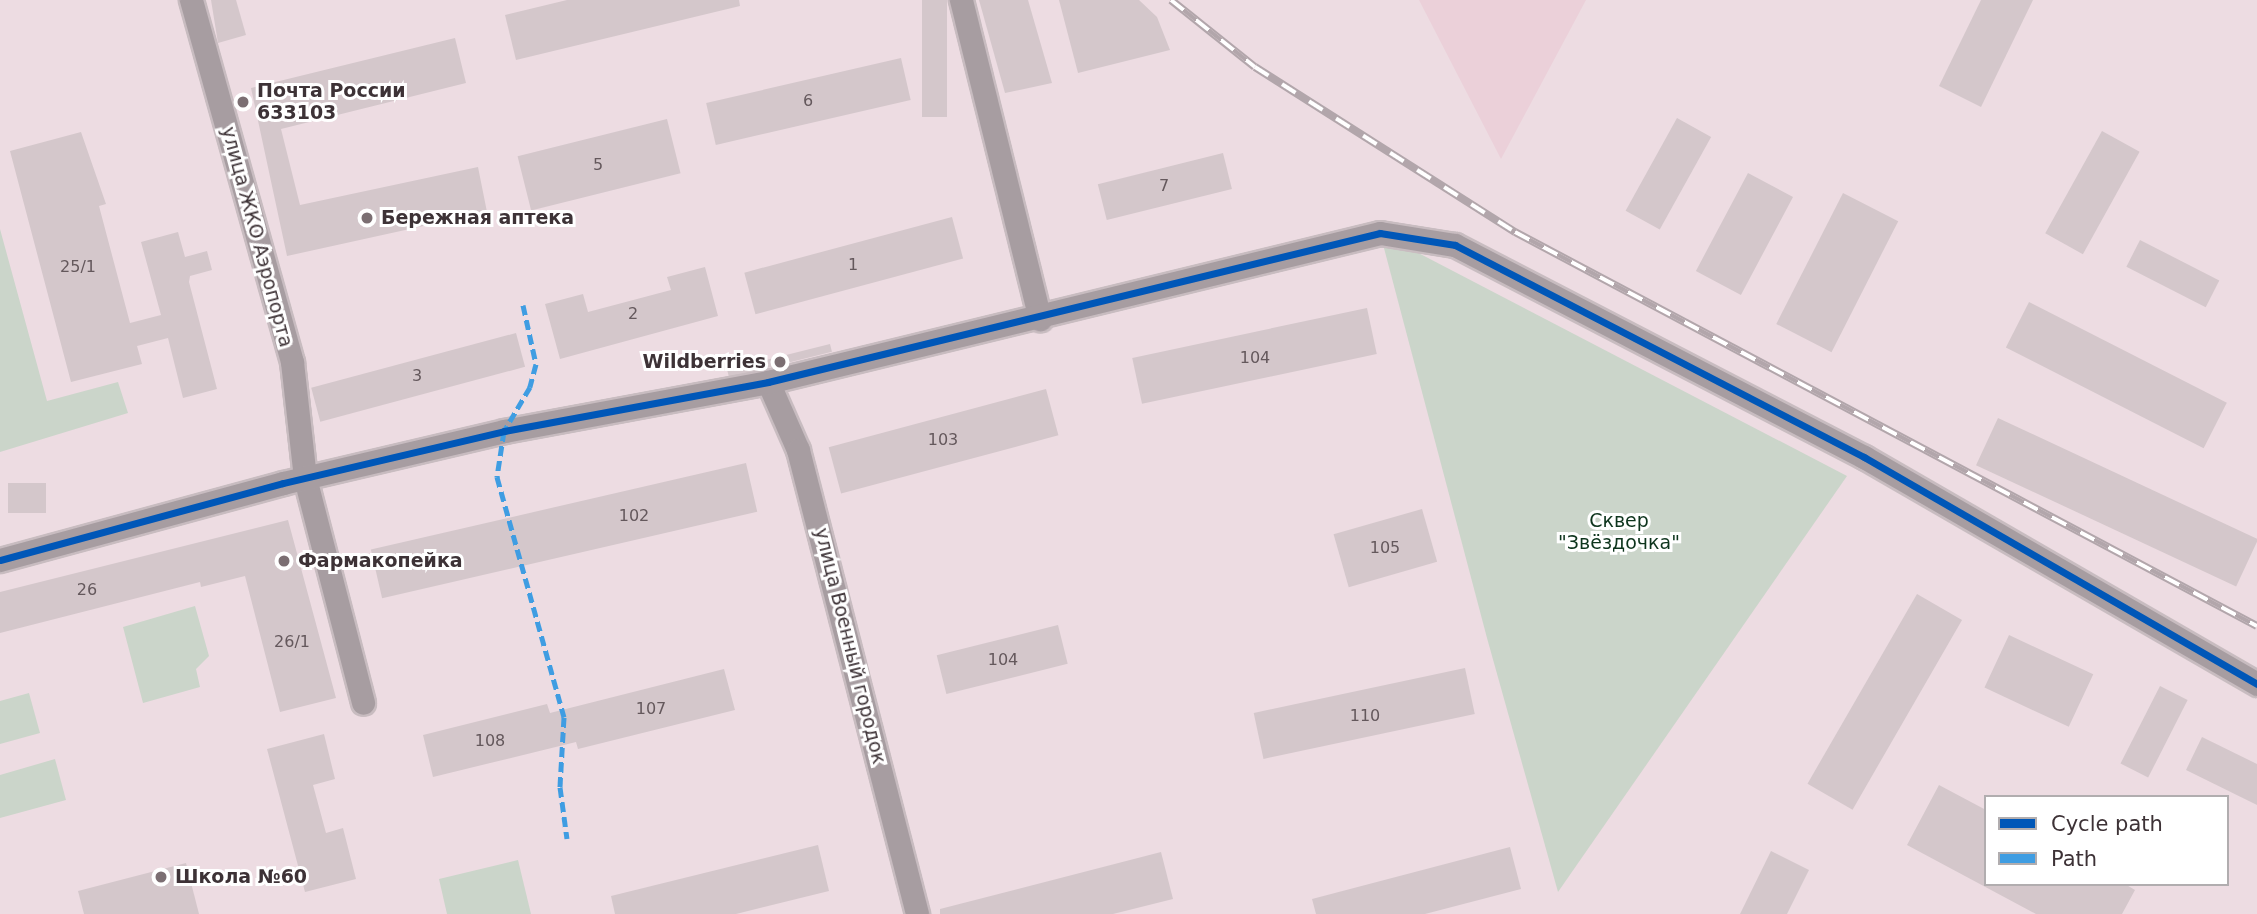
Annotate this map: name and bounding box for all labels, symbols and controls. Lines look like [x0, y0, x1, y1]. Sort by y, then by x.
place label: Почта России 633103 [257, 80, 406, 124]
house number: 6 [803, 91, 813, 111]
marker: Почта России 633103 [235, 94, 251, 110]
street label: улица ЖКО Аэропорта [217, 124, 297, 350]
house number: 5 [593, 155, 603, 175]
house number: 7 [1159, 176, 1169, 196]
place label: Бережная аптека [381, 207, 574, 229]
marker: Бережная аптека [359, 210, 375, 226]
house number: 1 [848, 255, 858, 275]
house number: 25/1 [60, 257, 96, 277]
house number: 2 [628, 304, 638, 324]
house number: 104 [1240, 348, 1270, 368]
place label: Wildberries [642, 351, 766, 373]
marker: Wildberries [772, 354, 788, 370]
house number: 3 [412, 366, 422, 386]
house number: 103 [928, 430, 958, 450]
house number: 102 [619, 506, 649, 526]
park label: Сквер "Звёздочка" [1558, 510, 1680, 554]
street label: улица Военный городок [810, 526, 890, 766]
house number: 105 [1370, 538, 1400, 558]
place label: Фармакопейка [298, 550, 463, 572]
marker: Фармакопейка [276, 553, 292, 569]
house number: 26 [77, 580, 97, 600]
house number: 26/1 [274, 632, 310, 652]
house number: 104 [988, 650, 1018, 670]
house number: 107 [636, 699, 666, 719]
house number: 110 [1350, 706, 1380, 726]
house number: 108 [475, 731, 505, 751]
legend [1984, 795, 2229, 886]
text: Cycle path [2051, 812, 2163, 836]
text: Path [2051, 847, 2097, 871]
place label: Школа №60 [175, 866, 307, 888]
marker: Школа №60 [153, 869, 169, 885]

